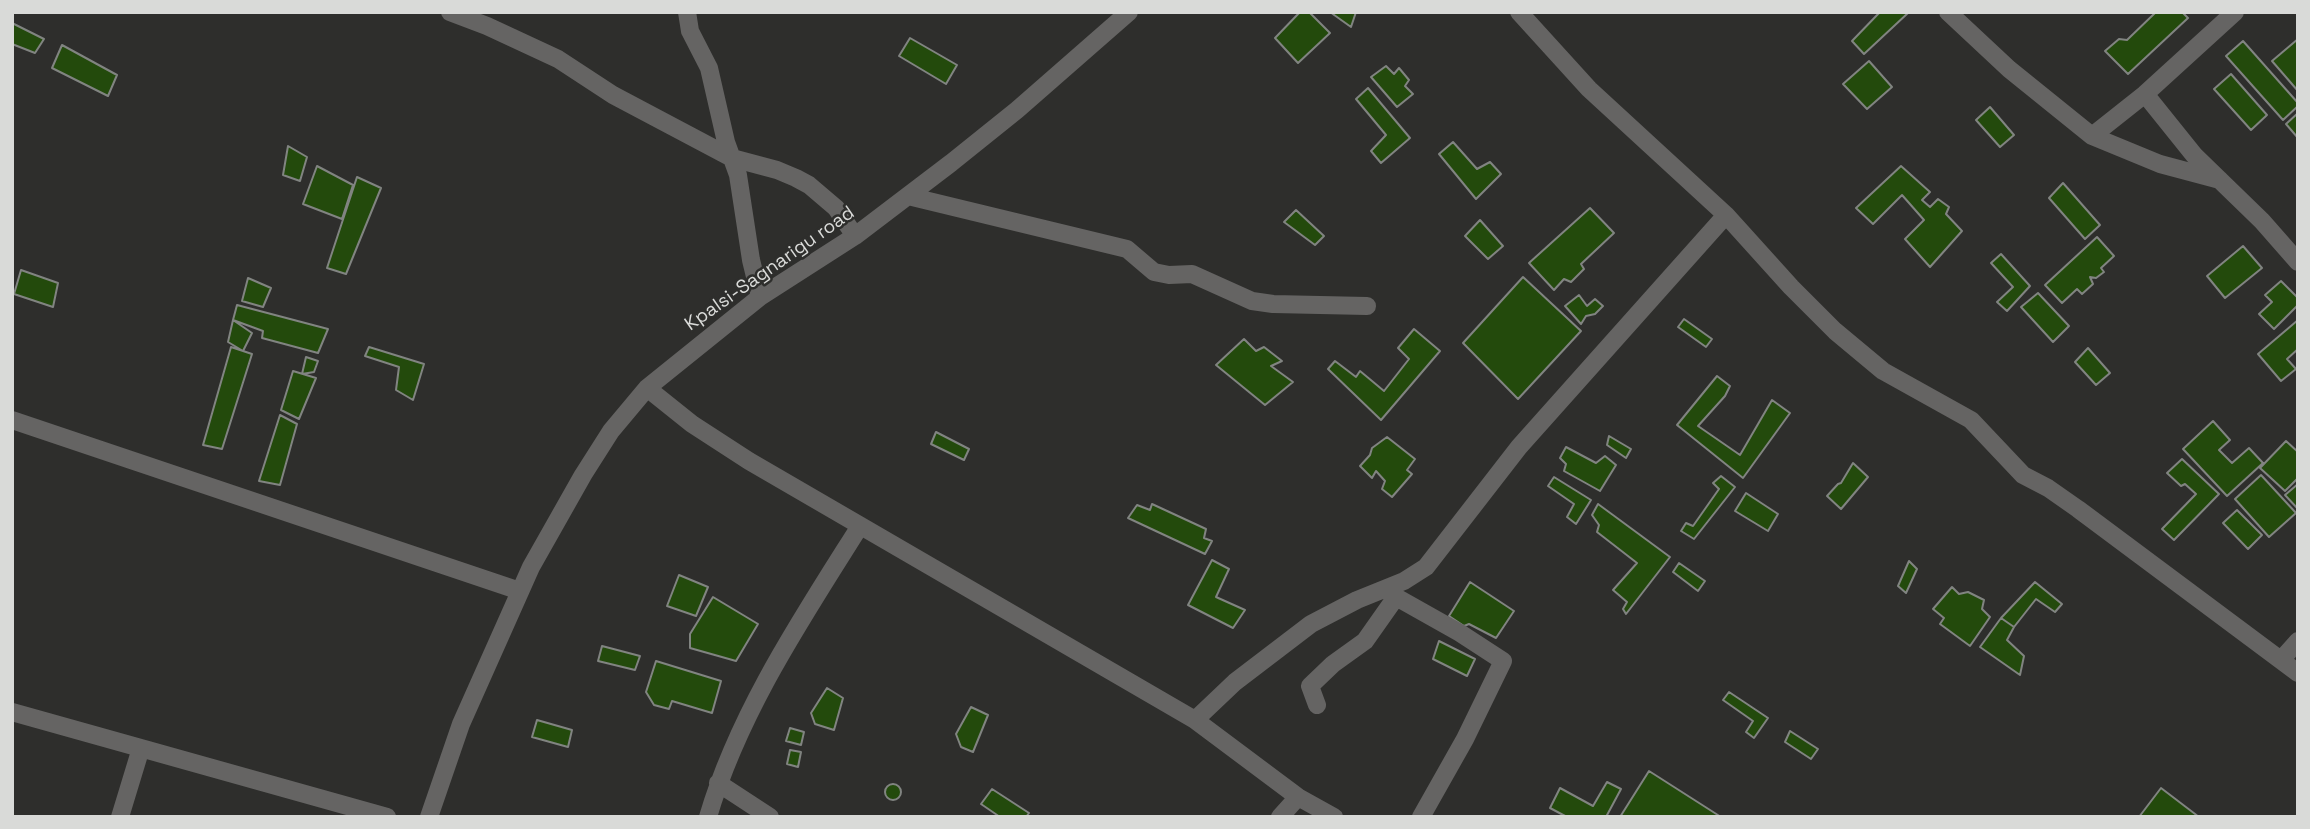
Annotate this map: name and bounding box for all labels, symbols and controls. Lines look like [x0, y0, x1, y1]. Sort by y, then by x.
street label: Kpalsi-Sagnarigu road [681, 202, 859, 336]

